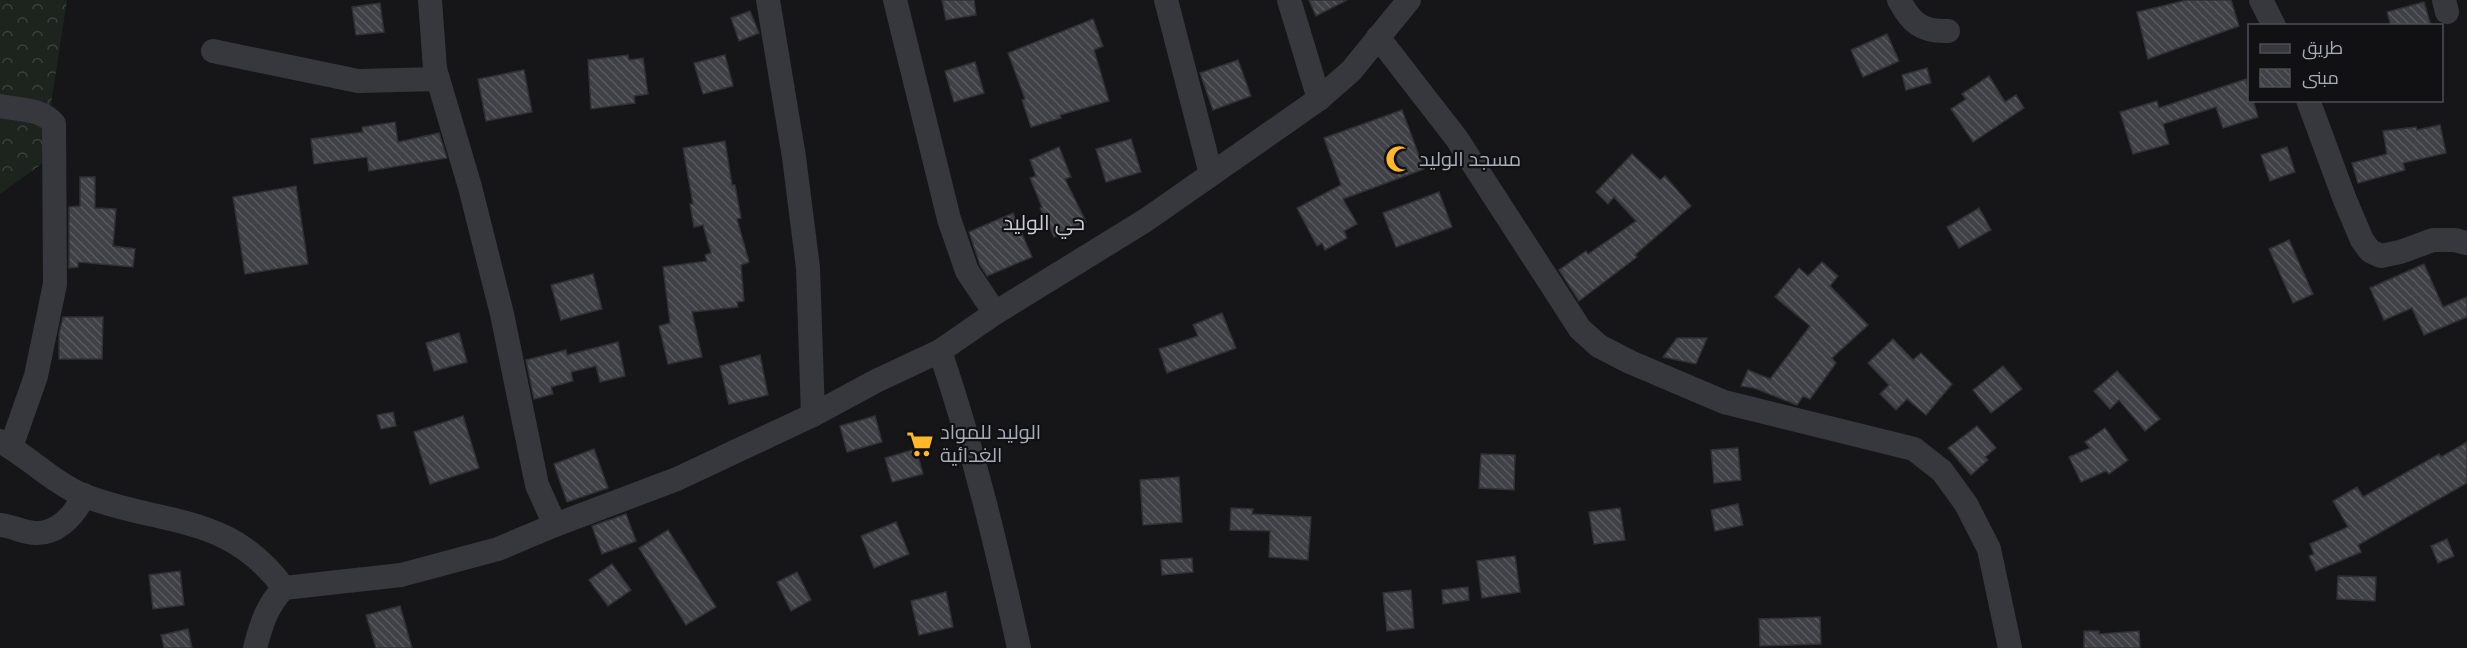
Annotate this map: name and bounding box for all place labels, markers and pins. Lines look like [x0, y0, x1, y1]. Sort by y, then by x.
mosque icon: مسجد الوليد [1384, 144, 1414, 174]
place label: مسجد الوليد [1419, 147, 1521, 171]
place label: الوليد للمواد الغدائية [940, 420, 1041, 467]
supermarket icon: الوليد للمواد الغدائية [905, 429, 935, 459]

